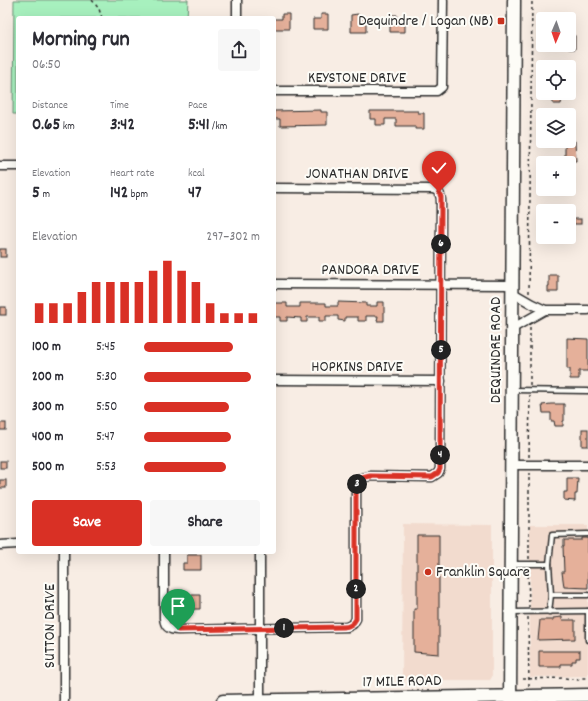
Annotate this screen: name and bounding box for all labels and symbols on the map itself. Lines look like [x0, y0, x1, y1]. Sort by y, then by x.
place label: Dequindre / Logan (NB) [358, 10, 493, 33]
north arrow [536, 12, 576, 52]
marker: Dequindre / Logan (NB) [496, 16, 506, 26]
street label: KEYSTONE DRIVE [308, 67, 407, 90]
pin [422, 151, 456, 192]
street label: JONATHAN DRIVE [306, 163, 409, 186]
pin: 6 [431, 234, 451, 254]
street label: PANDORA DRIVE [321, 259, 419, 282]
street label: DEQUINDRE ROAD [485, 297, 508, 403]
pin: 5 [431, 340, 451, 360]
street label: HOPKINS DRIVE [311, 356, 404, 379]
pin: 4 [430, 445, 450, 465]
pin: 3 [347, 474, 367, 494]
place label: Franklin Square [436, 561, 530, 584]
marker: Franklin Square [423, 567, 433, 577]
pin: 2 [346, 579, 366, 599]
street label: SUTTON DRIVE [39, 583, 62, 668]
pin [161, 589, 195, 630]
pin: 1 [274, 618, 294, 638]
street label: 17 MILE ROAD [362, 670, 442, 694]

